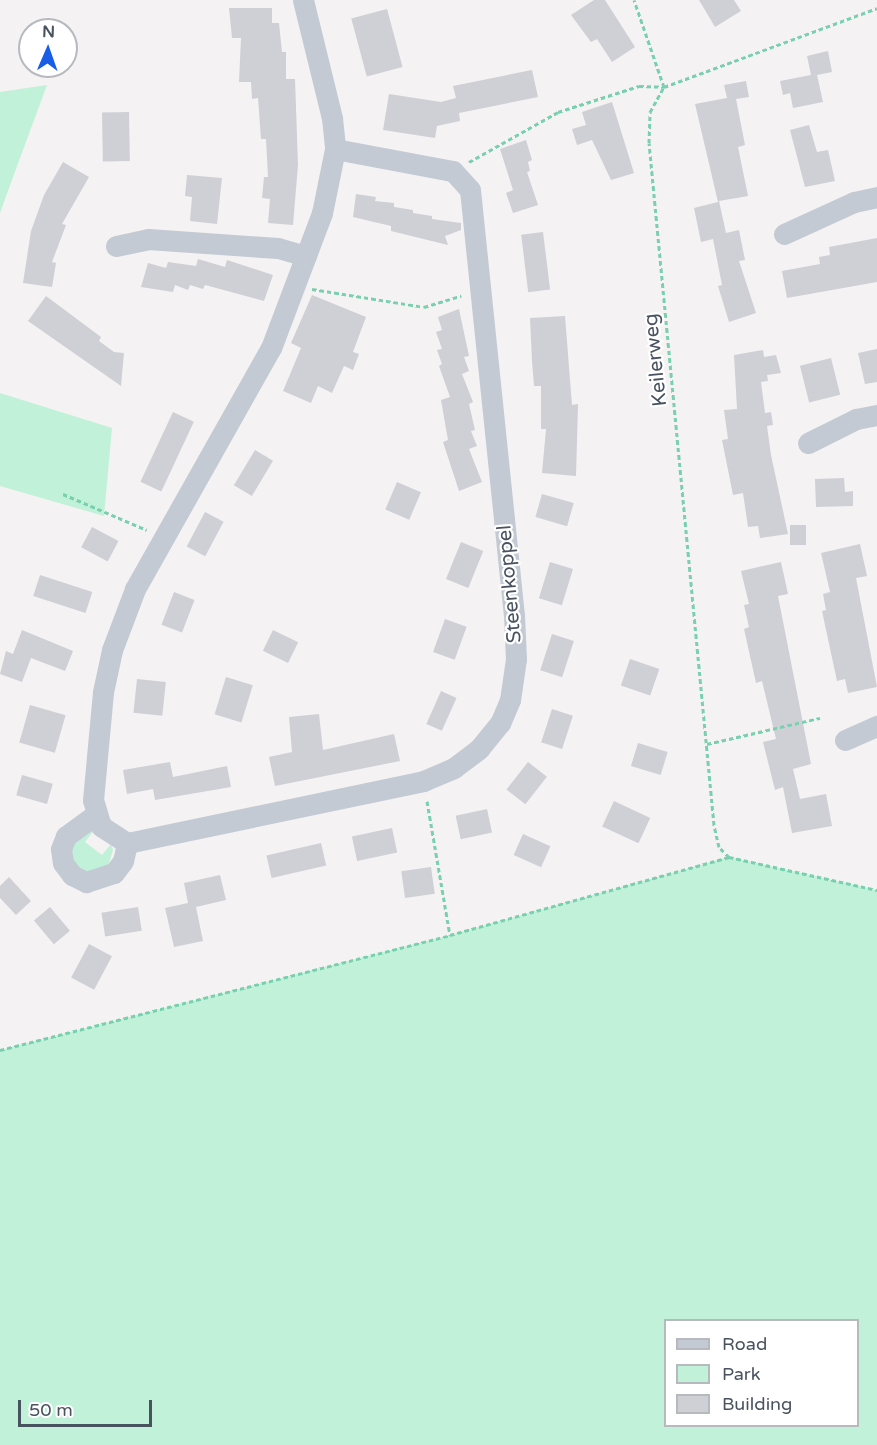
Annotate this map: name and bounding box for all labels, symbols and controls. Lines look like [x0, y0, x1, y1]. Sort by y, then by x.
north arrow [18, 18, 78, 78]
text: N [42, 22, 55, 42]
street label: Keilerweg [639, 312, 673, 408]
street label: Steenkoppel [493, 524, 527, 644]
legend [664, 1319, 859, 1427]
text: Road [722, 1333, 767, 1355]
text: Park [722, 1363, 760, 1385]
scale bar [21, 1388, 154, 1426]
text: Building [722, 1393, 792, 1415]
text: 50 m [29, 1399, 73, 1421]

